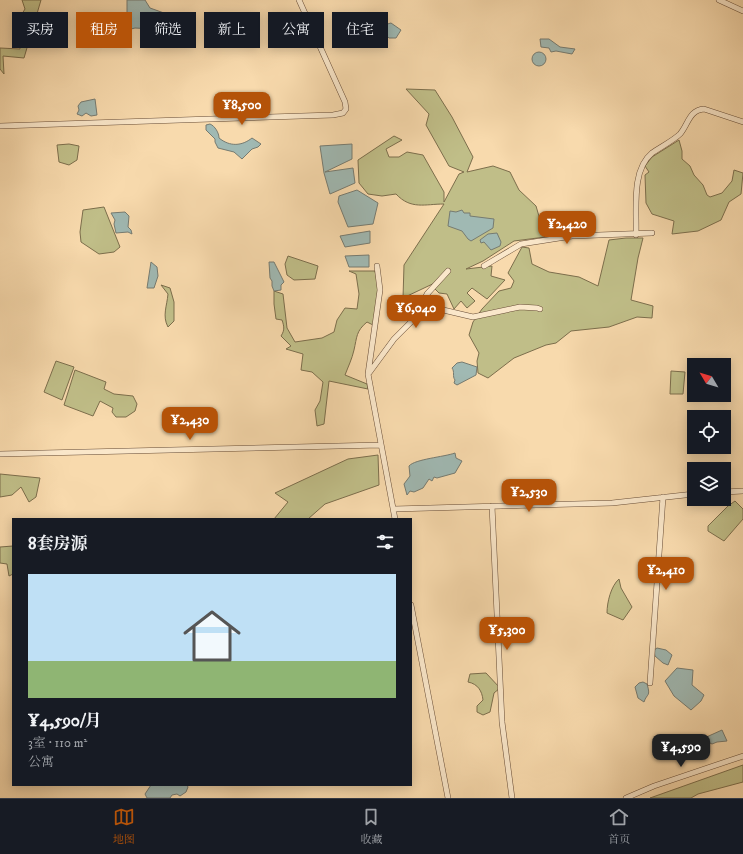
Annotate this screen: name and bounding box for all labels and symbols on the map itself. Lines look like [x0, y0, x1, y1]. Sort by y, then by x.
pin: ¥8,500 [209, 92, 275, 126]
pin: ¥2,420 [534, 211, 600, 245]
pin: ¥6,040 [383, 295, 449, 329]
north arrow [687, 358, 731, 402]
pin: ¥2,430 [157, 407, 223, 441]
pin: ¥2,530 [496, 479, 562, 513]
pin: ¥2,410 [633, 557, 699, 591]
pin: ¥5,300 [474, 617, 540, 651]
pin: ¥4,590 [648, 734, 714, 768]

